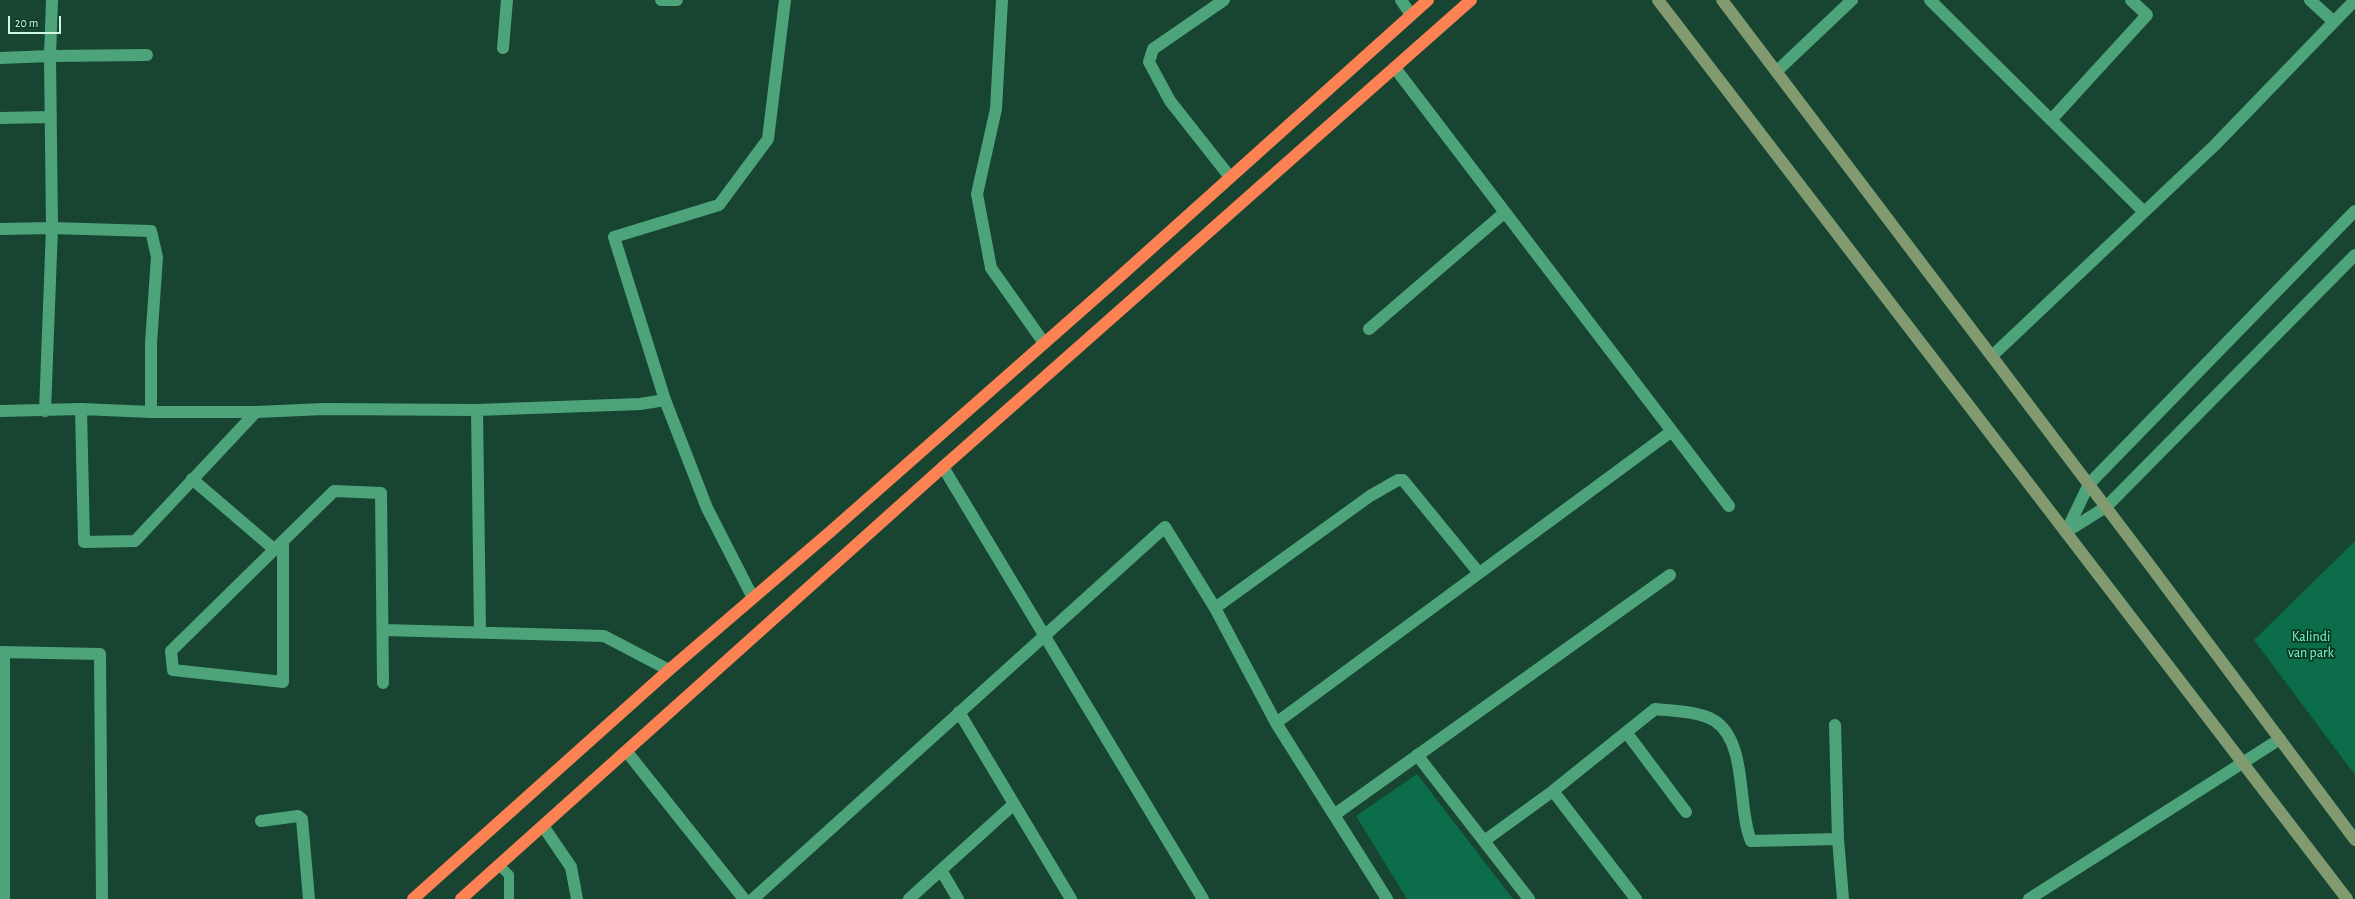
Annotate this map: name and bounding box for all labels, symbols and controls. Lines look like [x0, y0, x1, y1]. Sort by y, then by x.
scale bar [10, 8, 63, 34]
text: 20 m [15, 17, 38, 29]
park label: Kalindi van park [2288, 629, 2334, 662]

